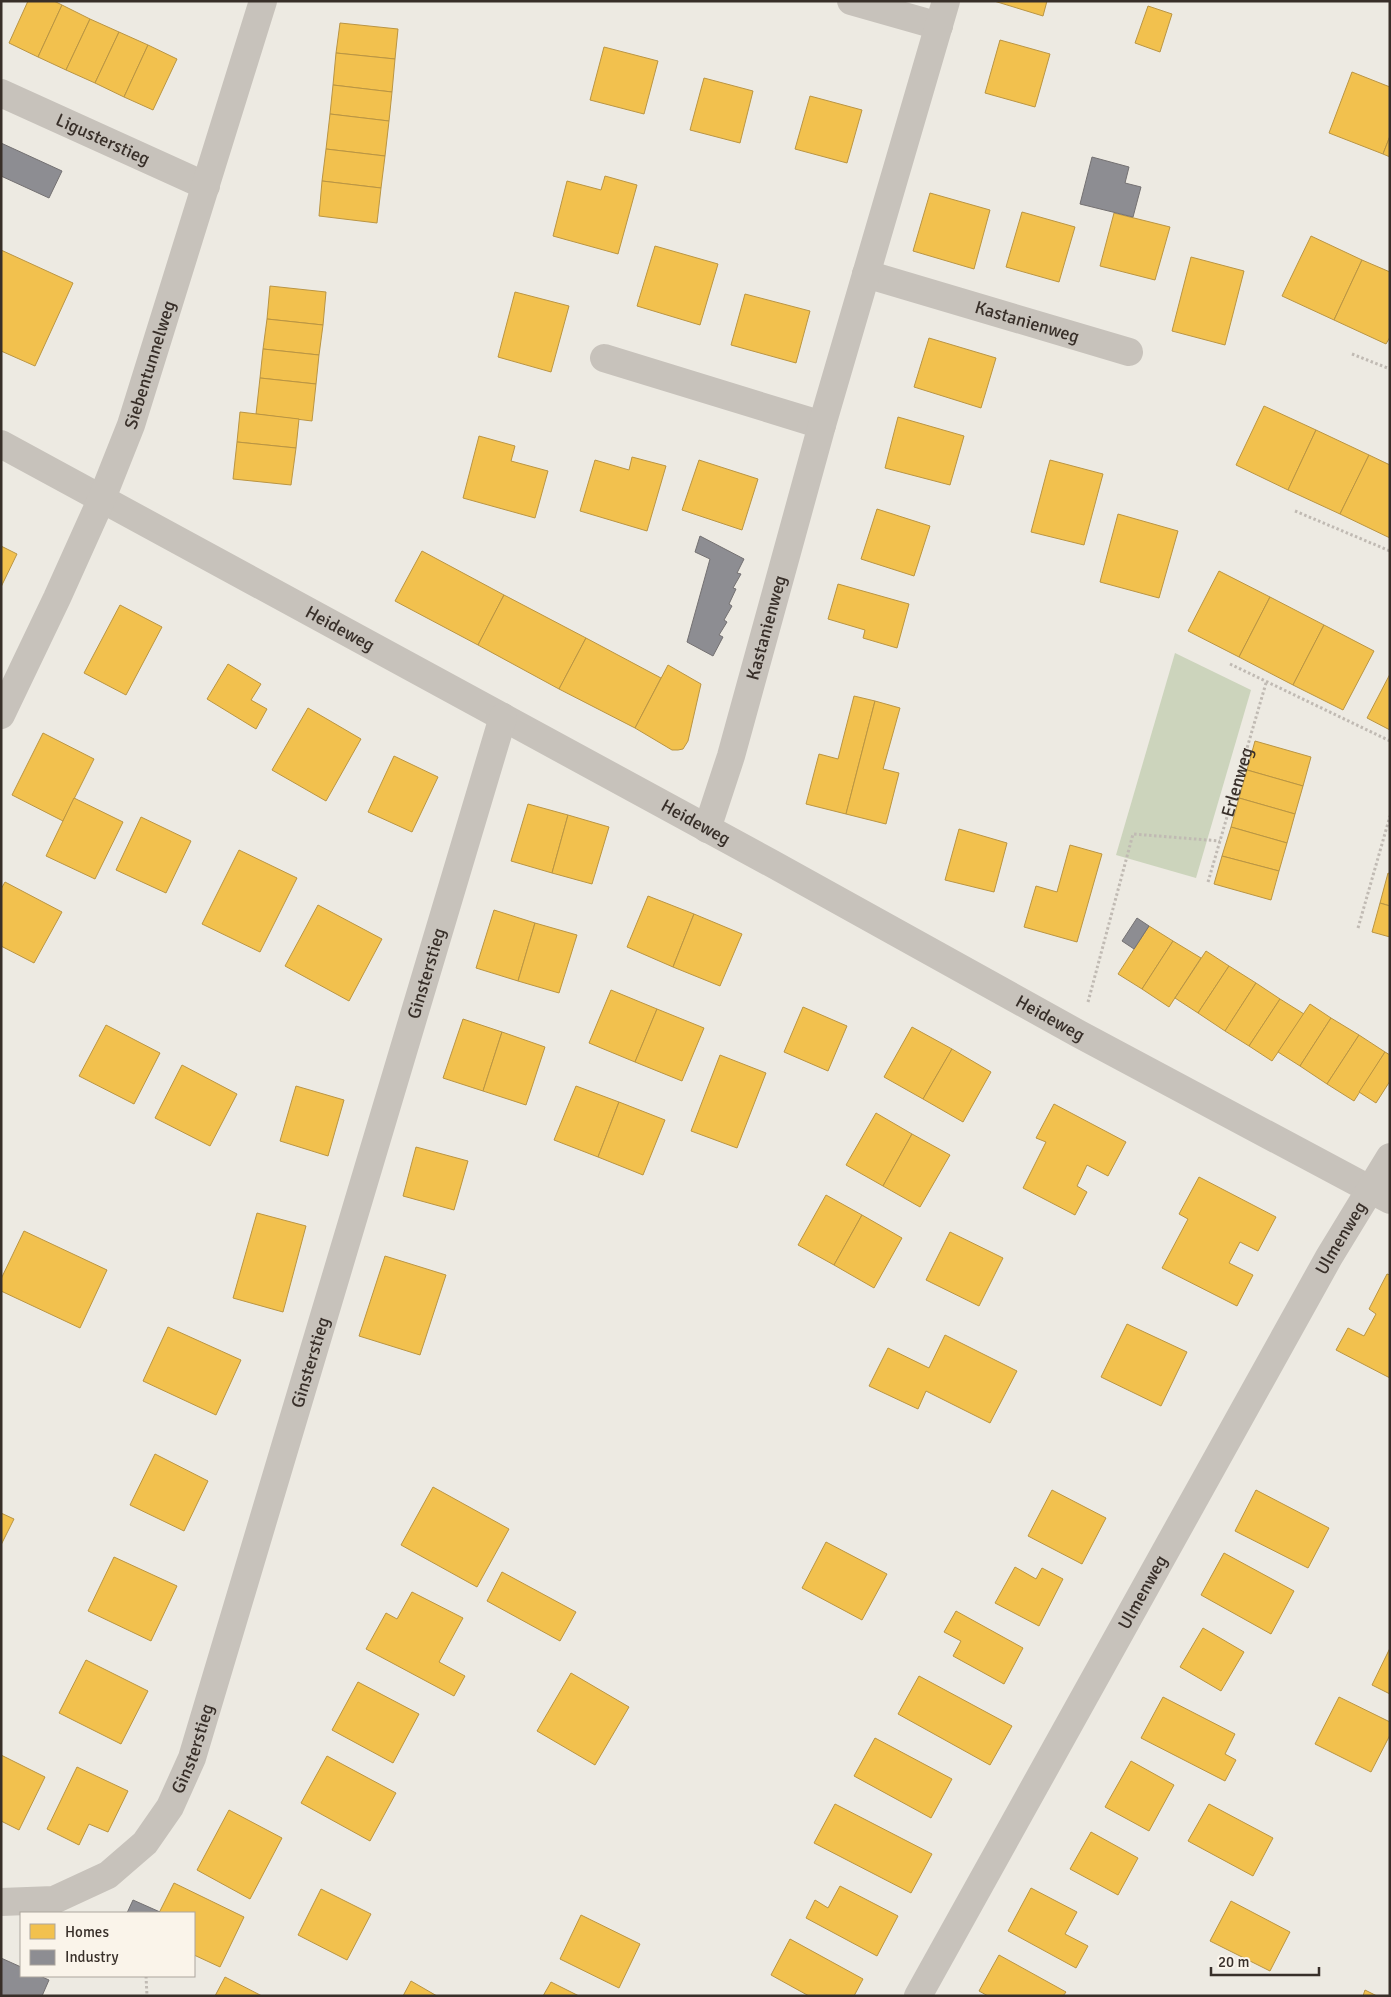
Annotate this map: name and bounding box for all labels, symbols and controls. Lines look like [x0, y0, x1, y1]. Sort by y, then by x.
street label: Ligusterstieg [53, 108, 153, 170]
street label: Kastanienweg [972, 296, 1082, 348]
street label: Siebentunnelweg [119, 298, 180, 432]
street label: Kastanienweg [741, 573, 791, 683]
street label: Heideweg [302, 601, 379, 656]
street label: Erlenweg [1216, 745, 1258, 820]
street label: Heideweg [657, 794, 734, 850]
street label: Ginsterstieg [402, 925, 450, 1021]
street label: Heideweg [1012, 990, 1089, 1046]
street label: Ulmenweg [1310, 1197, 1371, 1278]
street label: Ginsterstieg [286, 1314, 334, 1410]
street label: Ulmenweg [1113, 1551, 1172, 1633]
street label: Ginsterstieg [166, 1701, 219, 1797]
legend [20, 1912, 195, 1977]
text: Homes [65, 1923, 109, 1941]
scale bar [1211, 1944, 1318, 1976]
text: Industry [65, 1948, 118, 1966]
text: 20 m [1218, 1953, 1249, 1971]

